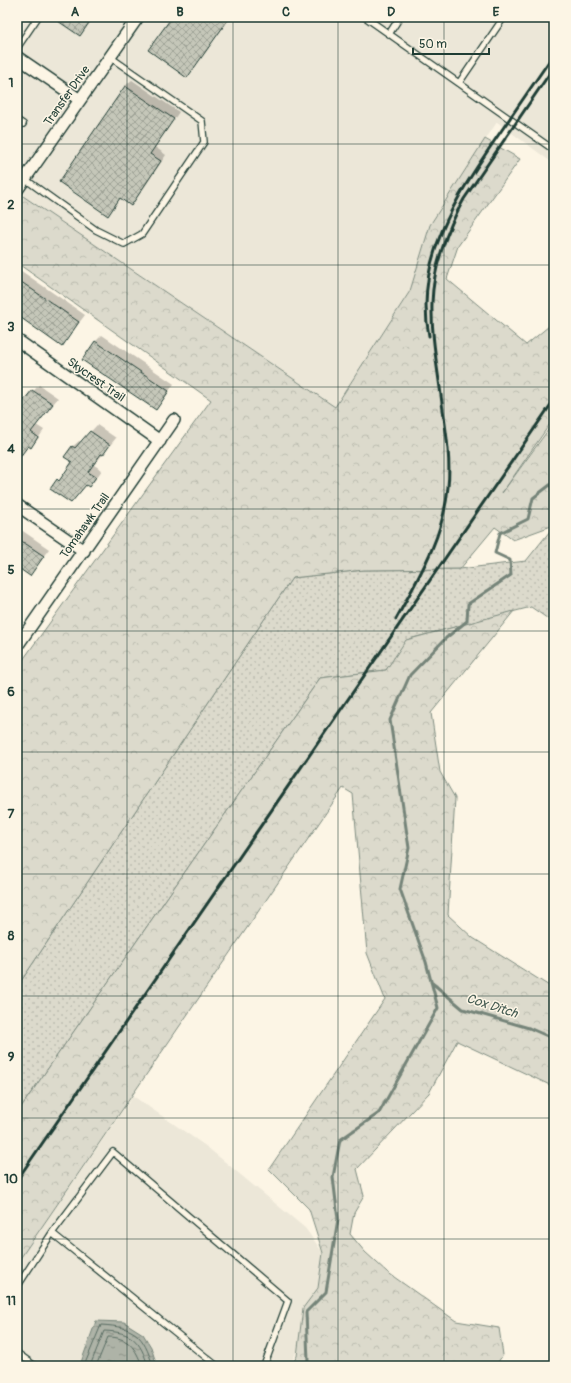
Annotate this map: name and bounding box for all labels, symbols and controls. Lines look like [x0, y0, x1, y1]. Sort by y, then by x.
text: A [71, 4, 80, 20]
text: B [176, 4, 184, 20]
text: C [282, 4, 290, 20]
text: D [387, 4, 395, 20]
text: E [493, 4, 500, 20]
scale bar [413, 30, 489, 56]
text: 50 m [419, 37, 447, 52]
street label: Transfer Drive [41, 63, 93, 129]
text: 1 [8, 75, 14, 91]
text: 2 [7, 197, 15, 213]
text: 3 [7, 319, 15, 335]
street label: Skycrest Trail [64, 355, 128, 405]
text: 4 [7, 441, 15, 457]
street label: Tomahawk Trail [57, 490, 113, 562]
text: 5 [7, 562, 15, 578]
text: 6 [7, 684, 15, 700]
text: 7 [8, 806, 15, 822]
text: 8 [8, 928, 15, 944]
water label: Cox Ditch [465, 990, 520, 1022]
text: 9 [8, 1049, 15, 1065]
text: 10 [4, 1171, 18, 1187]
text: 11 [6, 1293, 16, 1309]

